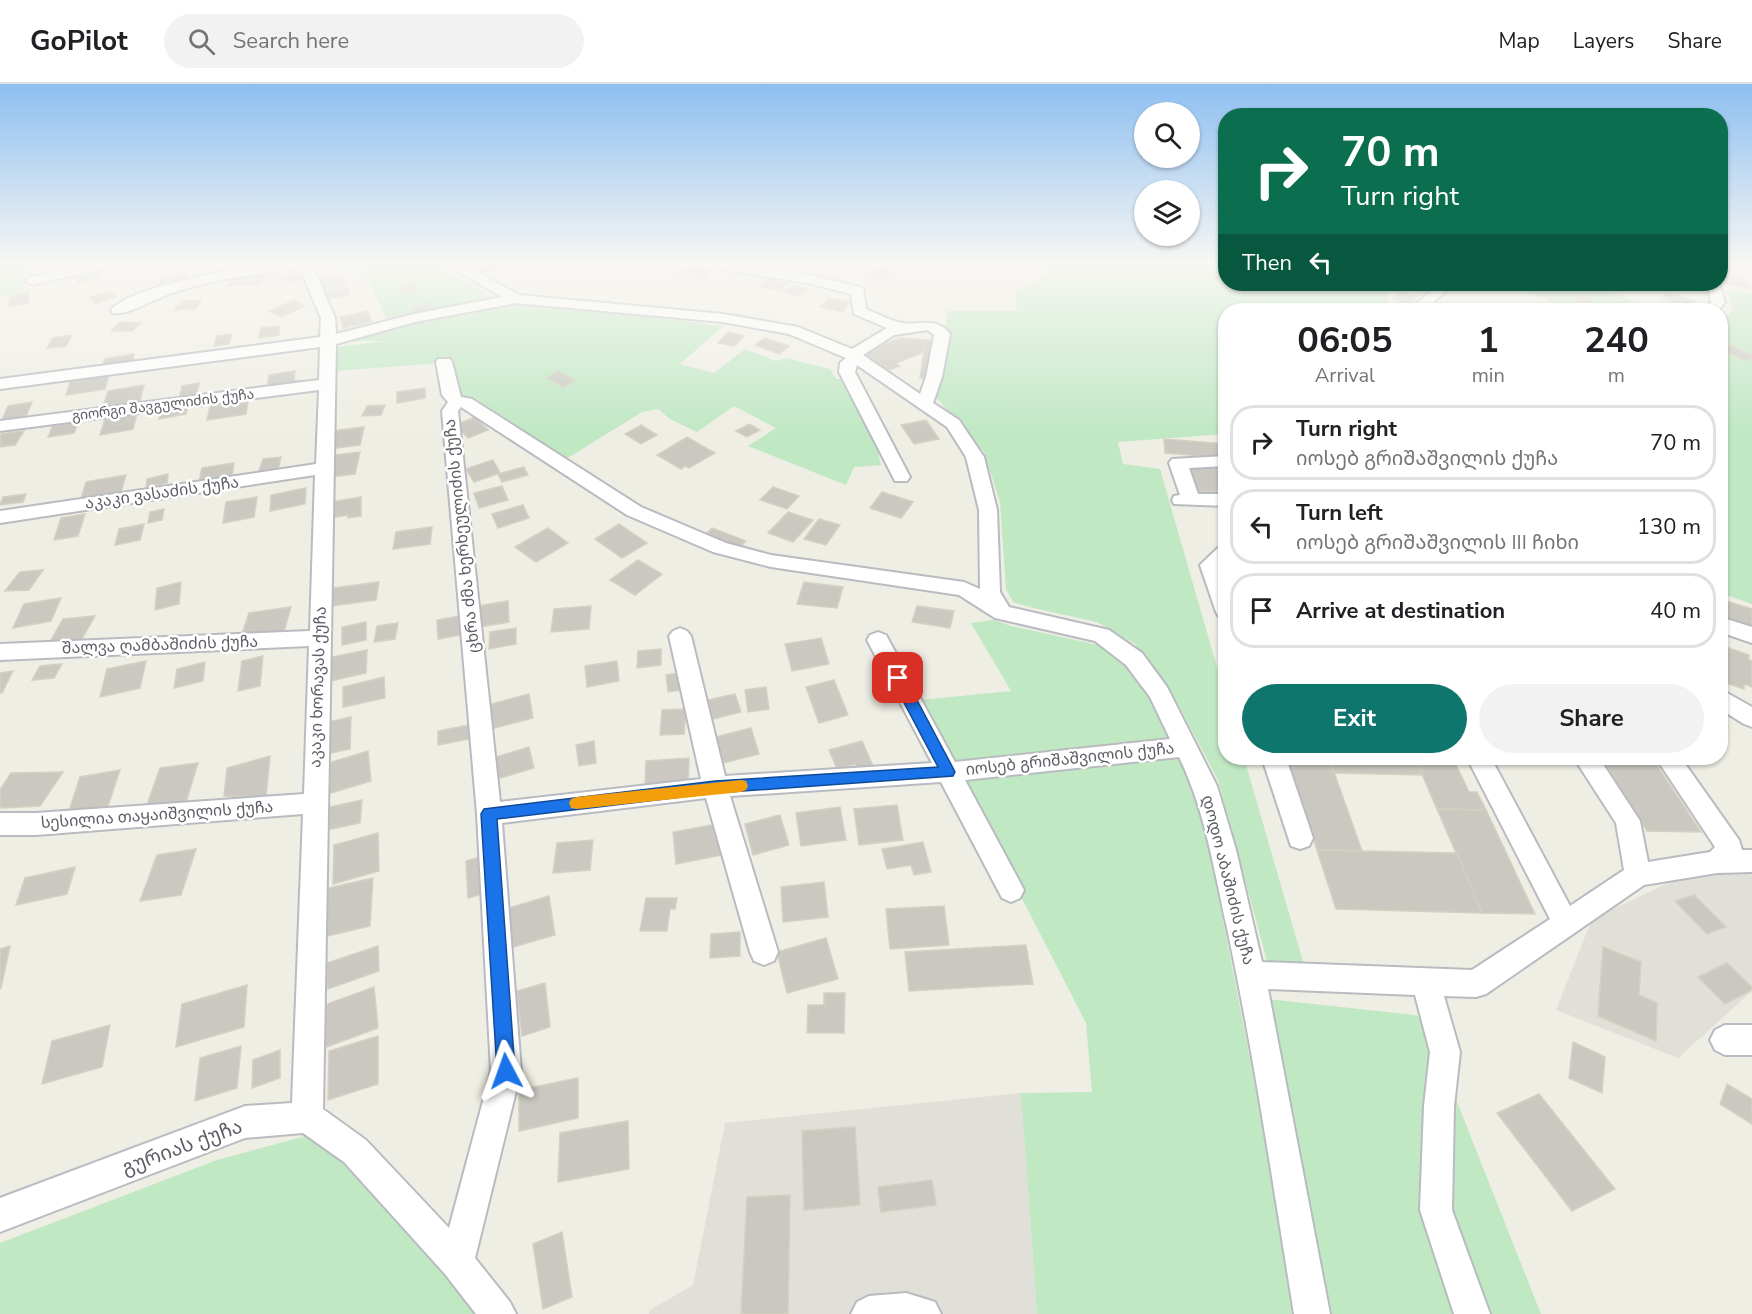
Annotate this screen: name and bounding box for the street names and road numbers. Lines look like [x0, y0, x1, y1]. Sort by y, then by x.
street label: გიორგი შავგულიძის ქუჩა [71, 384, 255, 426]
street label: ცხრა ძმა ხერხეულიძის ქუჩა [439, 418, 485, 654]
street label: აკაკი ვასაძის ქუჩა [84, 471, 240, 515]
street label: აკაკი ხორავას ქუჩა [304, 606, 332, 768]
street label: შალვა ღამბაშიძის ქუჩა [62, 631, 258, 659]
street label: იოსებ გრიშაშვილის ქუჩა [965, 737, 1175, 781]
street label: დოდო აბაშიძის ქუჩა [1196, 793, 1260, 967]
street label: სესილია თაყაიშვილის ქუჩა [40, 796, 274, 834]
street label: გურიას ქუჩა [118, 1113, 246, 1181]

